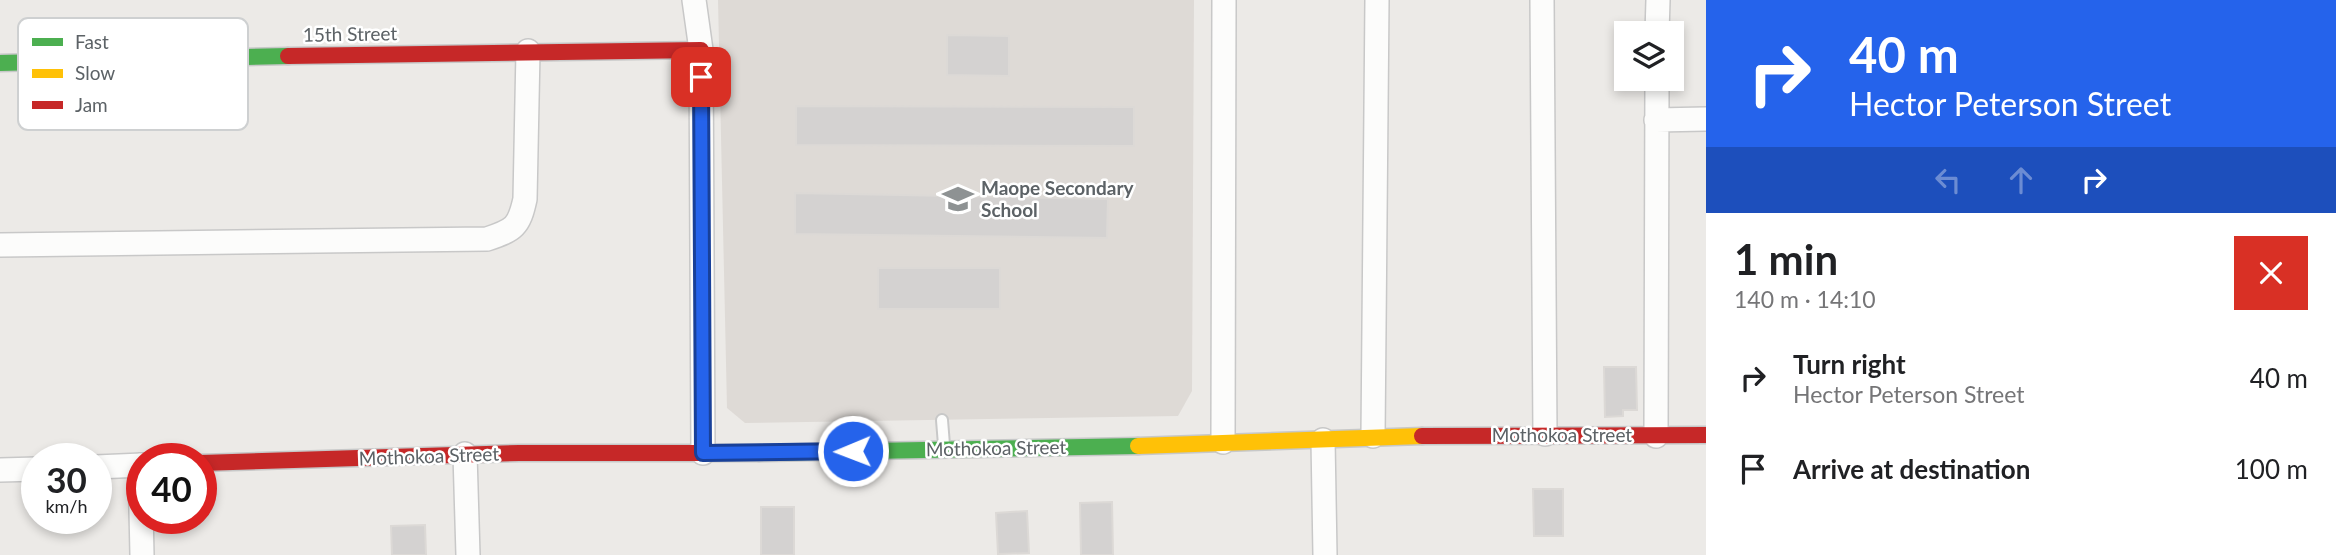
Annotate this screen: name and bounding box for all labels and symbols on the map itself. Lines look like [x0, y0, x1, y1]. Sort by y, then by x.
legend [18, 18, 248, 130]
street label: 15th Street [303, 21, 398, 46]
text: Fast [75, 30, 109, 53]
pin [671, 47, 731, 107]
text: Slow [75, 61, 115, 84]
text: Jam [75, 93, 108, 116]
place label: Maope Secondary School [981, 176, 1134, 221]
school or university icon: Maope Secondary School [941, 182, 975, 216]
position arrow [816, 414, 890, 488]
street label: Mothokoa Street [1492, 423, 1632, 446]
street label: Mothokoa Street [926, 435, 1067, 460]
street label: Mothokoa Street [358, 442, 500, 469]
speed limit sign: 40 [126, 443, 217, 534]

